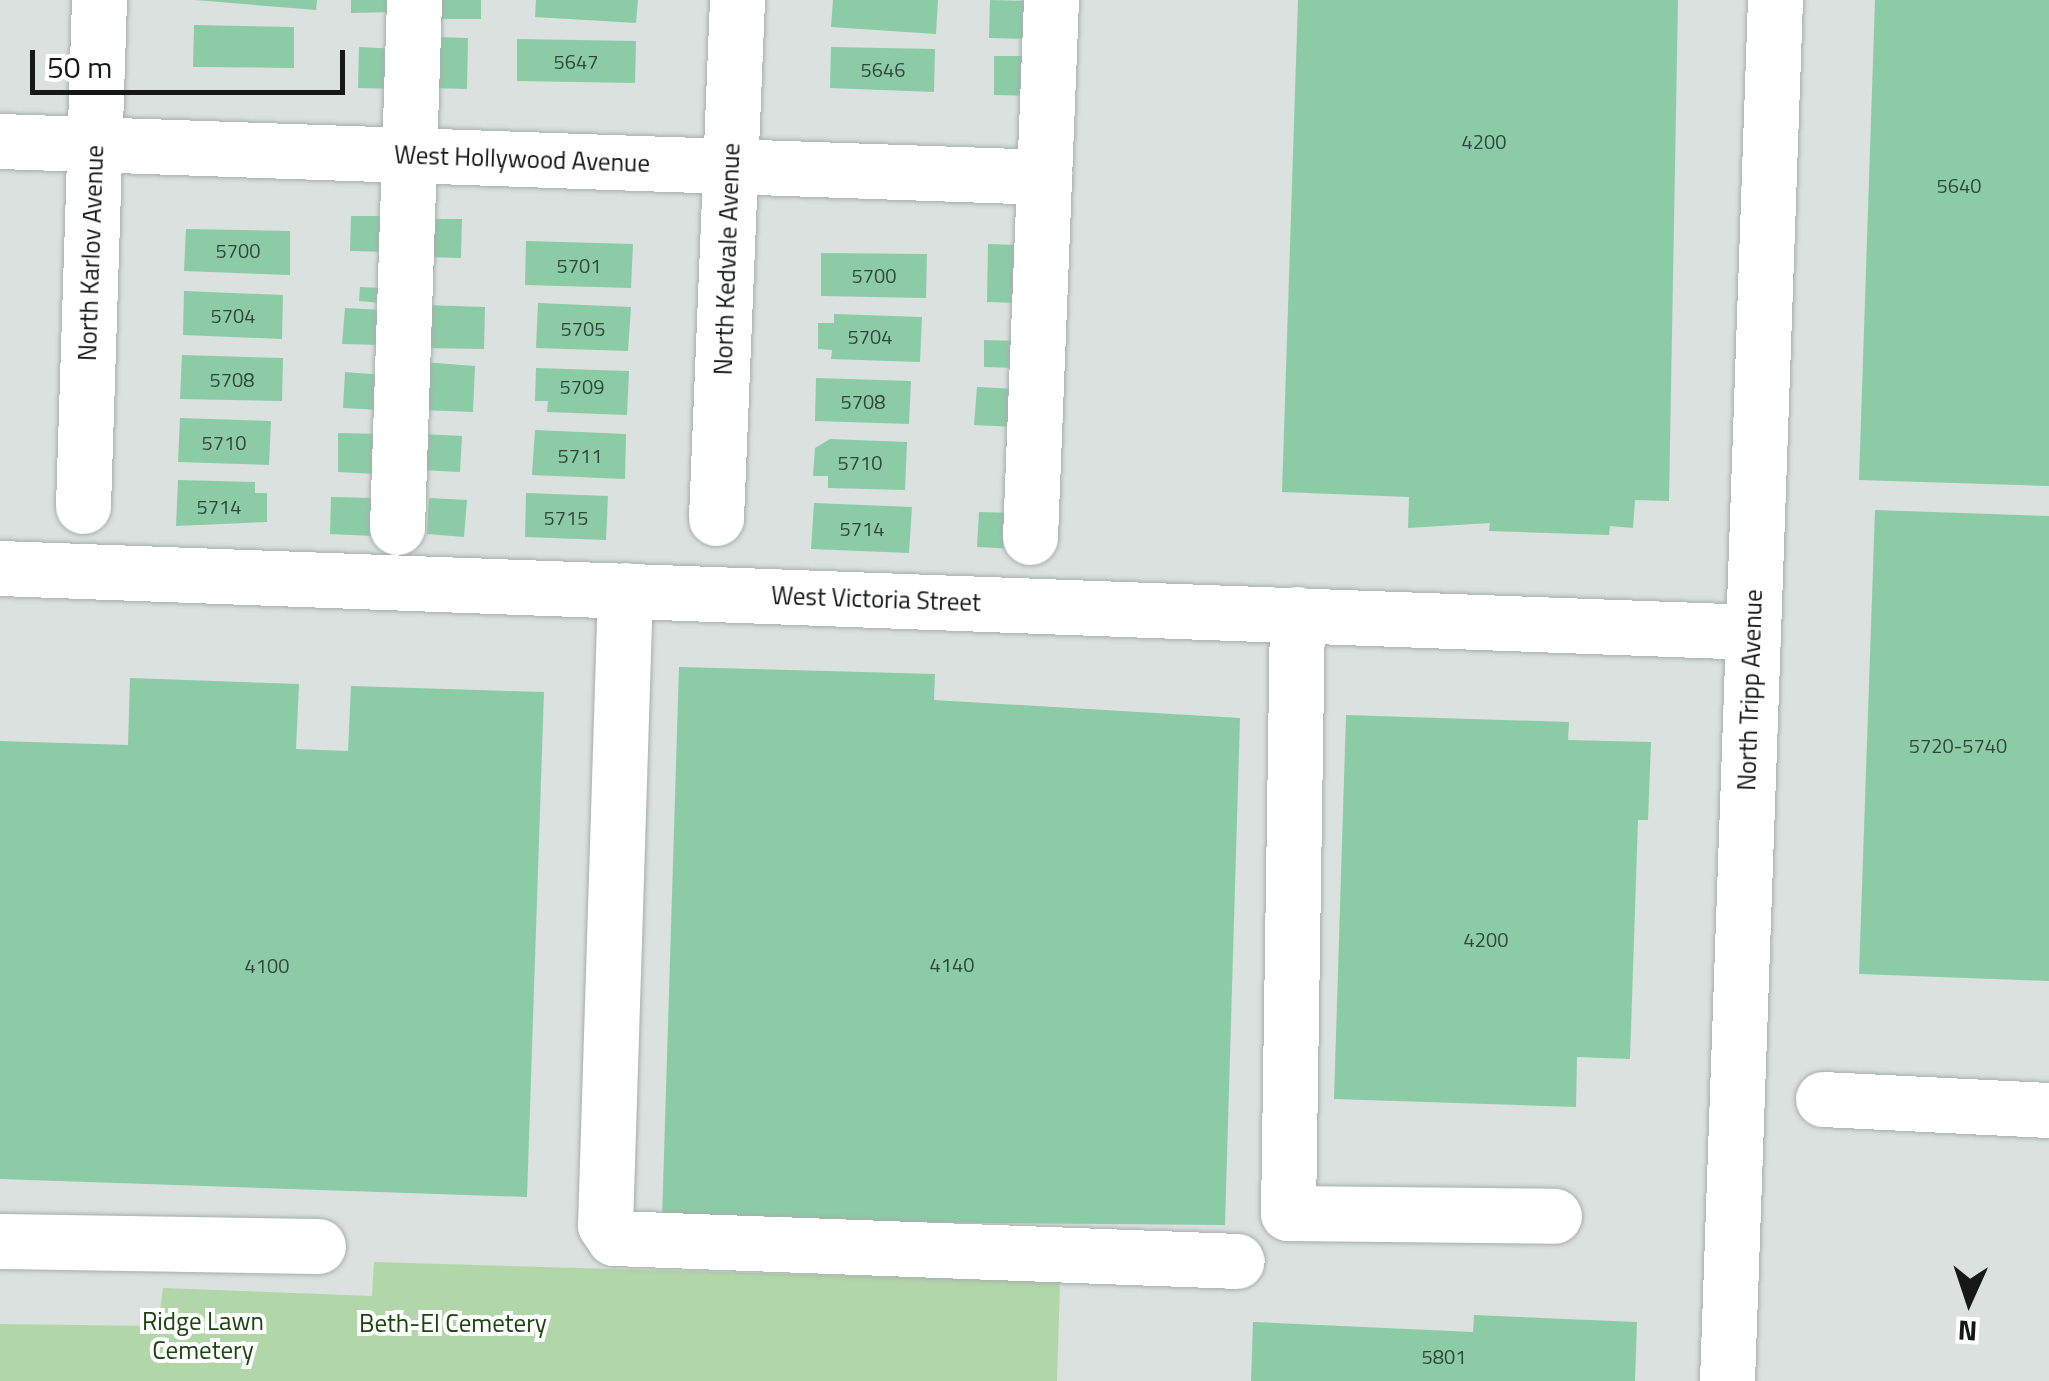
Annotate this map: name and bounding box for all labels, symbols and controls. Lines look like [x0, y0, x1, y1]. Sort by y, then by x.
scale bar [35, 30, 350, 92]
text: 50 m [47, 44, 112, 90]
house number: 5647 [554, 49, 598, 73]
house number: 5646 [861, 57, 905, 81]
house number: 4200 [1462, 129, 1506, 153]
street label: West Hollywood Avenue [394, 140, 650, 178]
street label: North Kedvale Avenue [708, 142, 746, 376]
street label: North Karlov Avenue [72, 144, 110, 362]
house number: 5640 [1937, 173, 1981, 197]
house number: 5700 [216, 238, 260, 262]
house number: 5701 [557, 253, 601, 277]
house number: 5700 [852, 263, 896, 287]
house number: 5704 [211, 303, 255, 327]
house number: 5705 [561, 316, 605, 340]
house number: 5704 [848, 324, 892, 348]
house number: 5708 [210, 367, 254, 391]
house number: 5709 [560, 374, 604, 398]
house number: 5708 [841, 389, 885, 413]
house number: 5710 [202, 430, 246, 454]
house number: 5711 [558, 443, 602, 467]
house number: 5710 [838, 450, 882, 474]
house number: 5714 [197, 494, 241, 518]
house number: 5715 [544, 505, 588, 529]
house number: 5714 [840, 516, 884, 540]
street label: West Victoria Street [771, 580, 981, 618]
street label: North Tripp Avenue [1731, 589, 1769, 791]
house number: 5720-5740 [1909, 733, 2007, 757]
house number: 4200 [1464, 927, 1508, 951]
house number: 4140 [930, 952, 974, 976]
house number: 4100 [245, 953, 289, 977]
north arrow [1919, 1251, 2019, 1351]
park label: Ridge Lawn Cemetery [142, 1307, 264, 1366]
park label: Beth-El Cemetery [359, 1308, 547, 1338]
text: N [1957, 1309, 1978, 1353]
house number: 5801 [1422, 1344, 1466, 1368]

